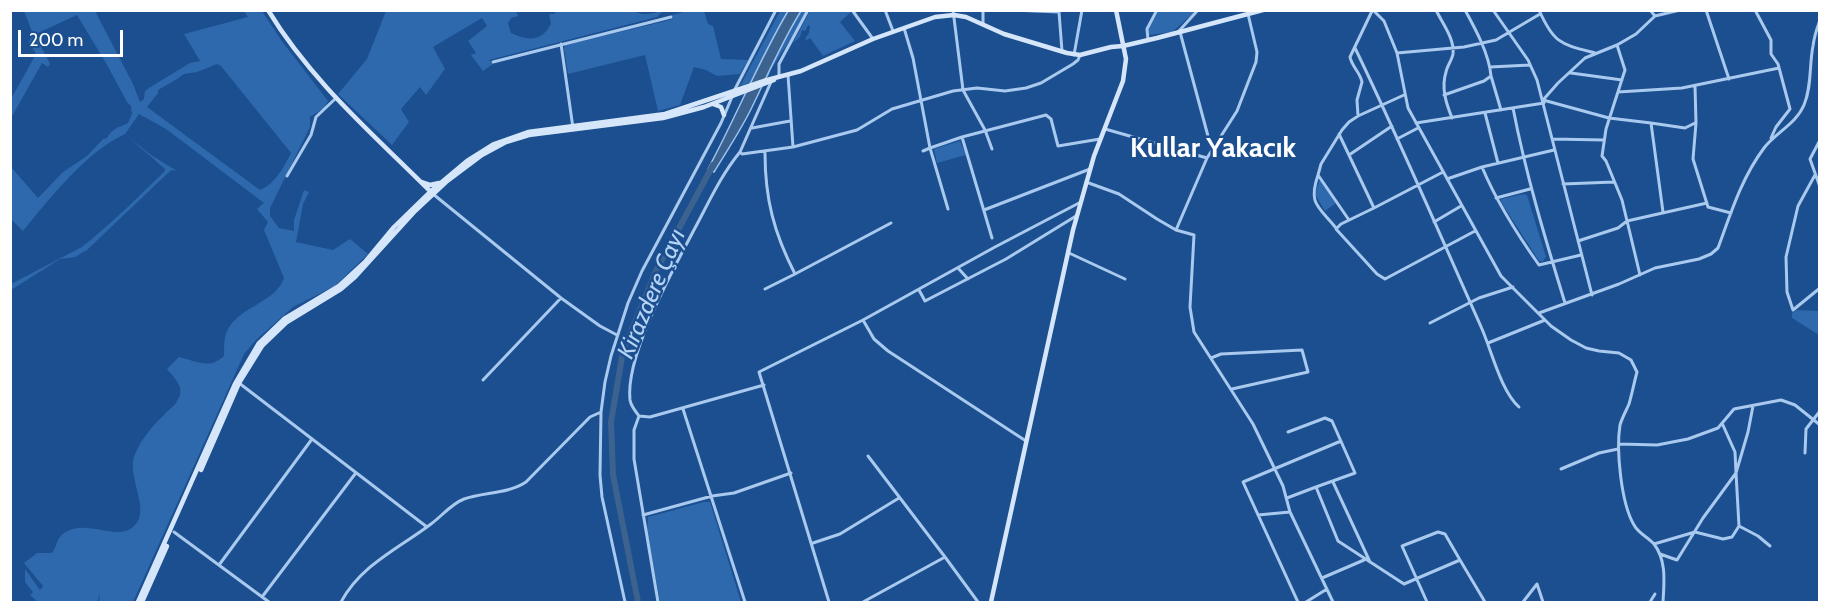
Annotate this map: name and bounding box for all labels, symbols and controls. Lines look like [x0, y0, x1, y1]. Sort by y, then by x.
scale bar [21, 18, 126, 56]
text: 200 m [29, 29, 83, 51]
district label: Kullar Yakacık [1130, 132, 1296, 166]
water label: Kirazdere Çayı [612, 225, 692, 363]

